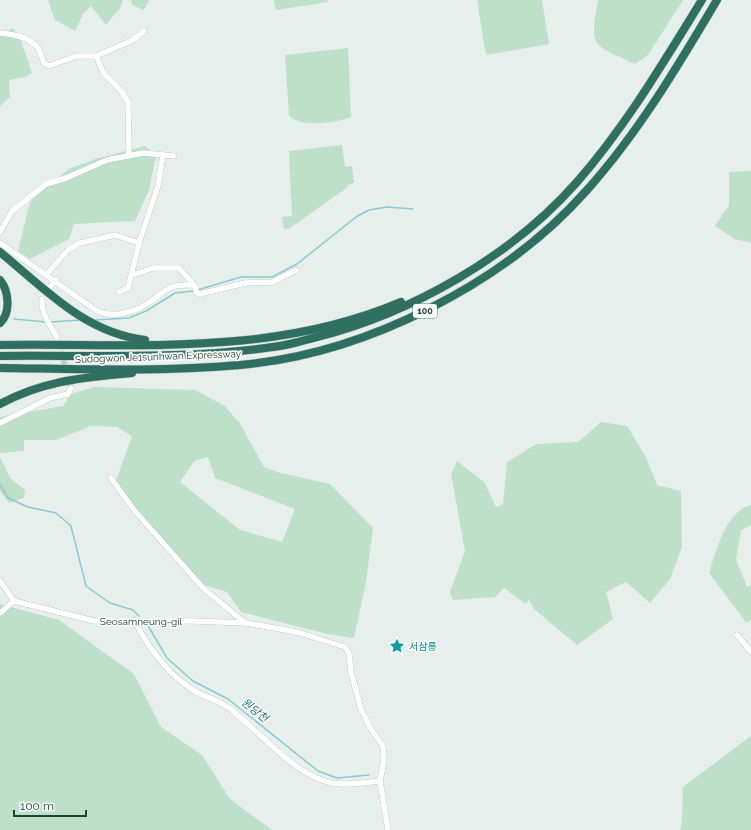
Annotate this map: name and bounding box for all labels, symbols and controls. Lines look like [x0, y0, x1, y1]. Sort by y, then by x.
road number: 100 [413, 304, 437, 318]
street label: Sudogwon Je1sunhwan Expressway [75, 348, 242, 365]
street label: Seosamneung-gil [100, 616, 182, 627]
place icon: 서삼릉 [388, 637, 406, 655]
place label: 서삼릉 [409, 641, 437, 652]
water label: 원당천 [239, 696, 272, 726]
scale bar [14, 792, 86, 818]
text: 100 m [20, 799, 54, 813]

